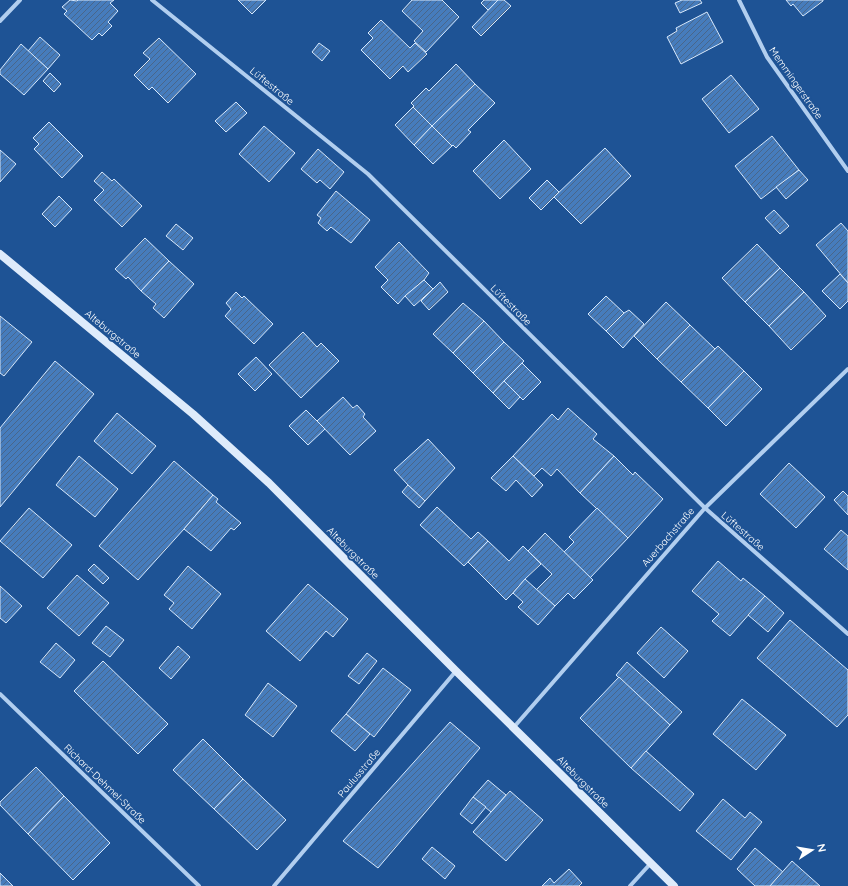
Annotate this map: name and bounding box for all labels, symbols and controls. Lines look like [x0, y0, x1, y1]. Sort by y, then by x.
street label: Memmingerstraße [766, 44, 826, 122]
street label: Lüftestraße [247, 64, 297, 108]
street label: Lüftestraße [488, 282, 535, 329]
street label: Alteburgstraße [82, 307, 144, 361]
street label: Auerbachstraße [639, 505, 697, 569]
street label: Lüftestraße [719, 509, 768, 554]
street label: Alteburgstraße [324, 524, 382, 582]
street label: Richard-Dehmel-Straße [61, 741, 149, 827]
street label: Paulusstraße [335, 746, 383, 800]
street label: Alteburgstraße [554, 753, 612, 811]
north arrow [792, 830, 832, 870]
text: N [814, 843, 829, 853]

